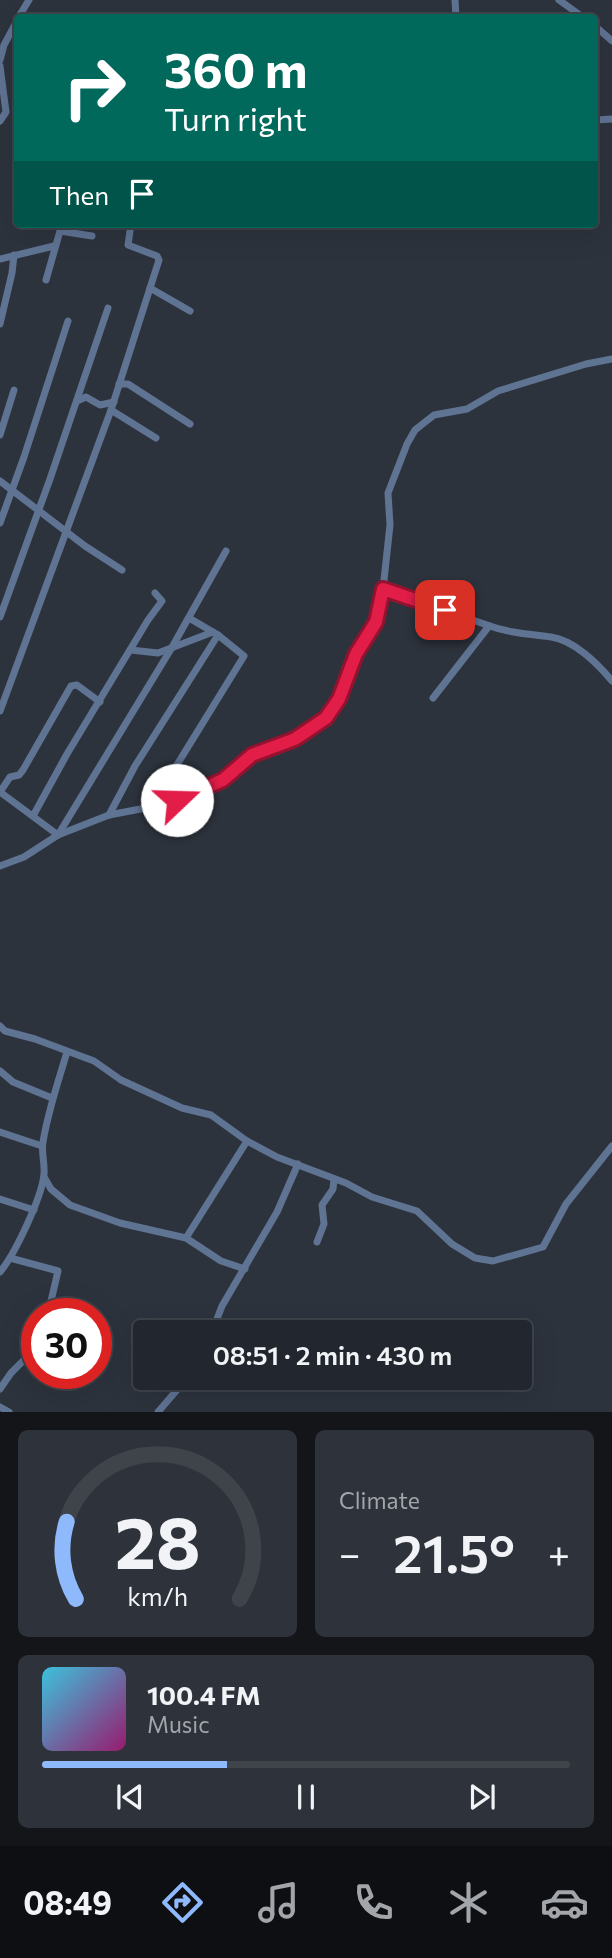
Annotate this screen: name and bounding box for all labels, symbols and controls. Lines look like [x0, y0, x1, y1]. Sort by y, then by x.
text: 360 m [164, 38, 307, 98]
icon: right [49, 42, 140, 133]
text: Turn right [164, 98, 307, 138]
icon: arrive [123, 175, 161, 213]
text: Then [49, 179, 109, 210]
pin [415, 580, 475, 640]
icon: arrive [426, 591, 464, 629]
position arrow [140, 763, 214, 837]
speed limit sign: 30 [21, 1298, 112, 1389]
text: 08:51 · 2 min · 430 m [213, 1339, 452, 1370]
text: Climate [339, 1486, 420, 1514]
text: 28 [115, 1496, 201, 1585]
text: 21.5° [393, 1520, 515, 1584]
text: − [339, 1529, 361, 1576]
text: + [548, 1529, 570, 1576]
text: km/h [127, 1581, 188, 1611]
text: 100.4 FM [147, 1679, 261, 1710]
text: Music [147, 1710, 210, 1738]
icon: previous [111, 1778, 149, 1816]
icon: pause [287, 1778, 325, 1816]
icon: next [463, 1778, 501, 1816]
icon: directions [158, 1878, 207, 1927]
icon: music [254, 1878, 303, 1927]
icon: phone [349, 1878, 398, 1927]
icon: climate [444, 1878, 493, 1927]
icon: car [540, 1878, 589, 1927]
text: 08:49 [23, 1882, 112, 1922]

